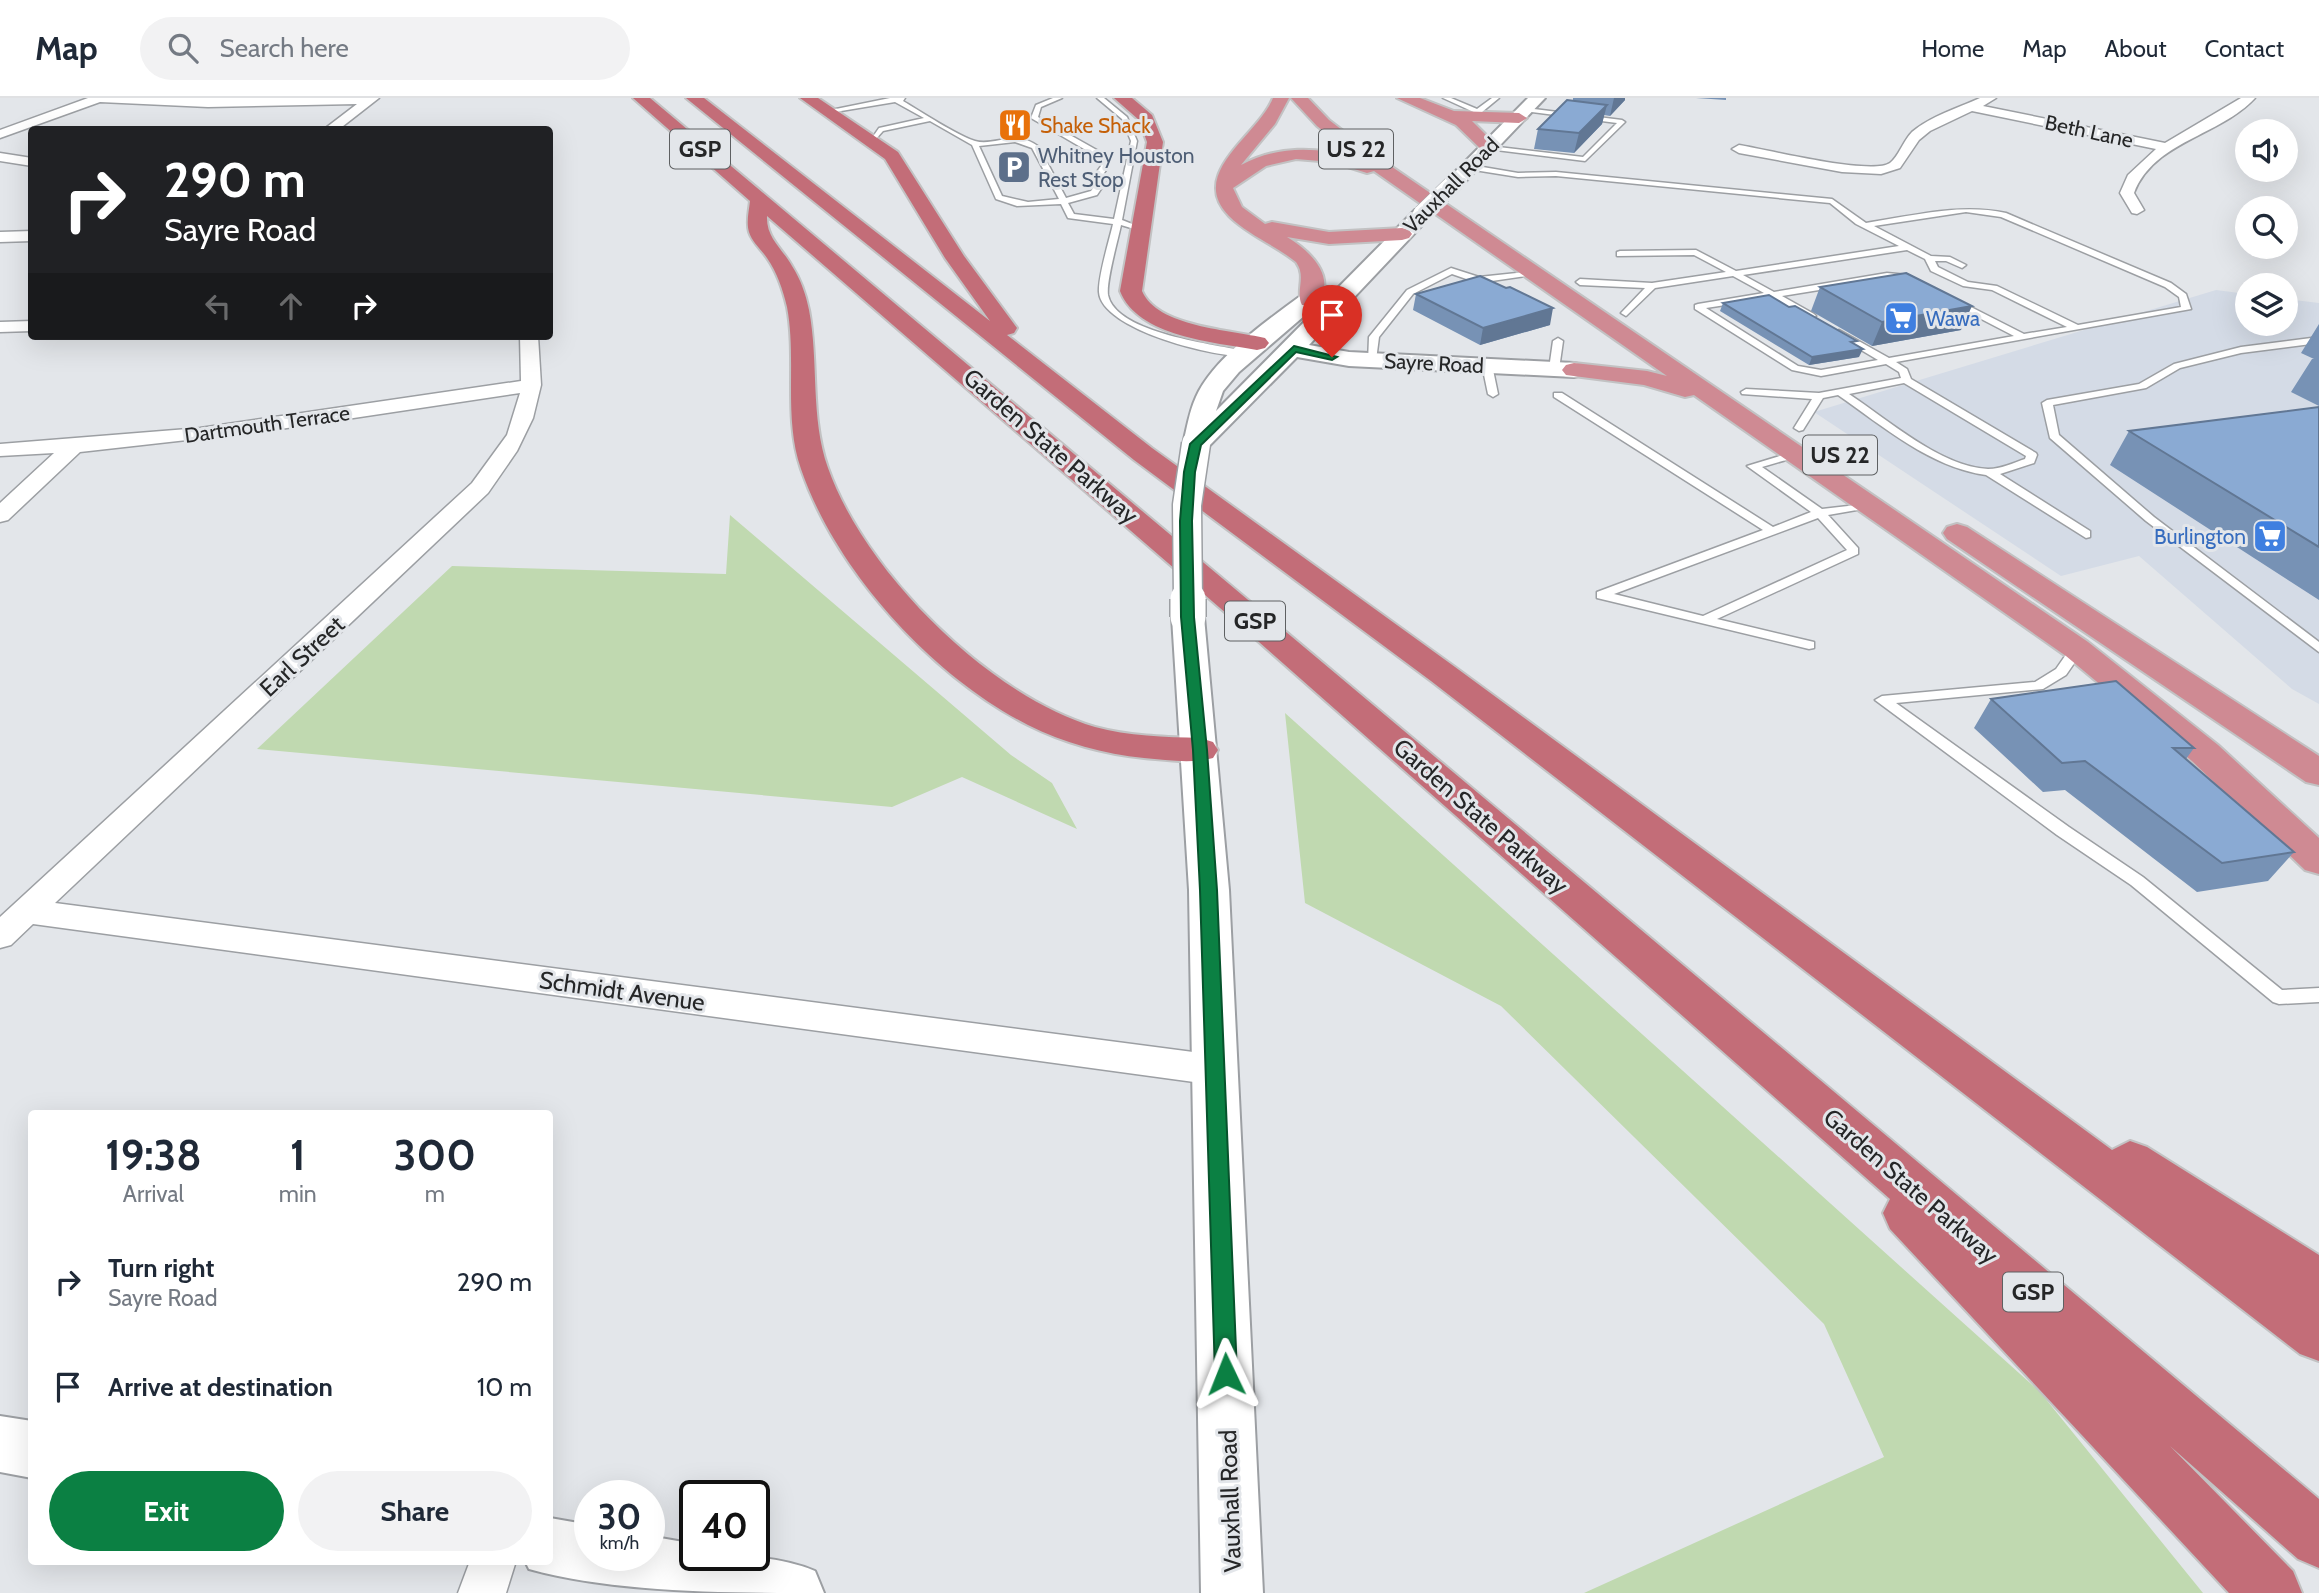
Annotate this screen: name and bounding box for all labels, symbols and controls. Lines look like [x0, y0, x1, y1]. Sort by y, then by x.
search box [140, 17, 630, 80]
text: Map [35, 28, 98, 68]
icon: search [164, 29, 202, 67]
text: Search here [220, 32, 349, 64]
text: Home [1921, 34, 1984, 63]
text: Map [2022, 34, 2067, 63]
text: About [2105, 34, 2167, 63]
text: Contact [2205, 34, 2284, 63]
restaurant icon: Shake Shack [996, 106, 1034, 144]
street label: Beth Lane [2043, 109, 2136, 153]
place label: Shake Shack [1040, 113, 1151, 138]
map controls [2235, 119, 2298, 336]
button: sound [2235, 119, 2298, 182]
road number: GSP [670, 130, 730, 168]
road number: US 22 [1319, 130, 1393, 168]
street label: Vauxhall Road [1398, 132, 1504, 238]
place label: Whitney Houston Rest Stop [1038, 143, 1195, 192]
parking icon: Whitney Houston Rest Stop [995, 148, 1033, 186]
text: 290 m [164, 150, 306, 209]
icon: right [49, 154, 140, 245]
button: search [2235, 196, 2298, 259]
text: Sayre Road [164, 210, 316, 249]
button: layers [2235, 273, 2298, 336]
pin [1302, 285, 1362, 357]
icon: left [199, 287, 237, 325]
icon: ahead [272, 287, 310, 325]
icon: right [345, 287, 383, 325]
icon: arrive [1313, 296, 1351, 334]
supermarket icon: Wawa [1882, 299, 1920, 337]
place label: Wawa [1926, 306, 1980, 331]
street label: Sayre Road [1383, 348, 1485, 378]
street label: Garden State Parkway [958, 362, 1144, 530]
street label: Dartmouth Terrace [183, 400, 352, 448]
road number: US 22 [1803, 436, 1877, 474]
supermarket icon: Burlington [2251, 517, 2289, 555]
place label: Burlington [2154, 524, 2246, 549]
road number: GSP [1225, 601, 1285, 640]
street label: Earl Street [254, 610, 350, 702]
street label: Garden State Parkway [1388, 732, 1574, 900]
street label: Schmidt Avenue [537, 965, 707, 1017]
street label: Garden State Parkway [1818, 1102, 2004, 1270]
text: 19:38 [105, 1129, 202, 1181]
text: 1 [290, 1129, 305, 1181]
text: 300 [394, 1129, 476, 1181]
text: Arrival [123, 1180, 184, 1208]
text: min [279, 1180, 317, 1208]
text: m [425, 1180, 445, 1208]
text: Turn right [108, 1252, 214, 1284]
icon: right [49, 1263, 87, 1301]
text: 290 m [457, 1266, 532, 1298]
road number: GSP [2003, 1273, 2063, 1312]
text: Sayre Road [108, 1284, 217, 1312]
position arrow [1189, 1337, 1263, 1411]
icon: arrive [49, 1368, 87, 1406]
text: Arrive at destination [108, 1371, 333, 1403]
text: 10 m [477, 1371, 532, 1403]
street label: Vauxhall Road [1213, 1429, 1247, 1573]
button: Exit [49, 1471, 284, 1551]
button: Share [298, 1471, 532, 1551]
speed limit sign: 40 [679, 1480, 770, 1571]
text: 30 [598, 1495, 641, 1538]
text: km/h [600, 1532, 639, 1554]

